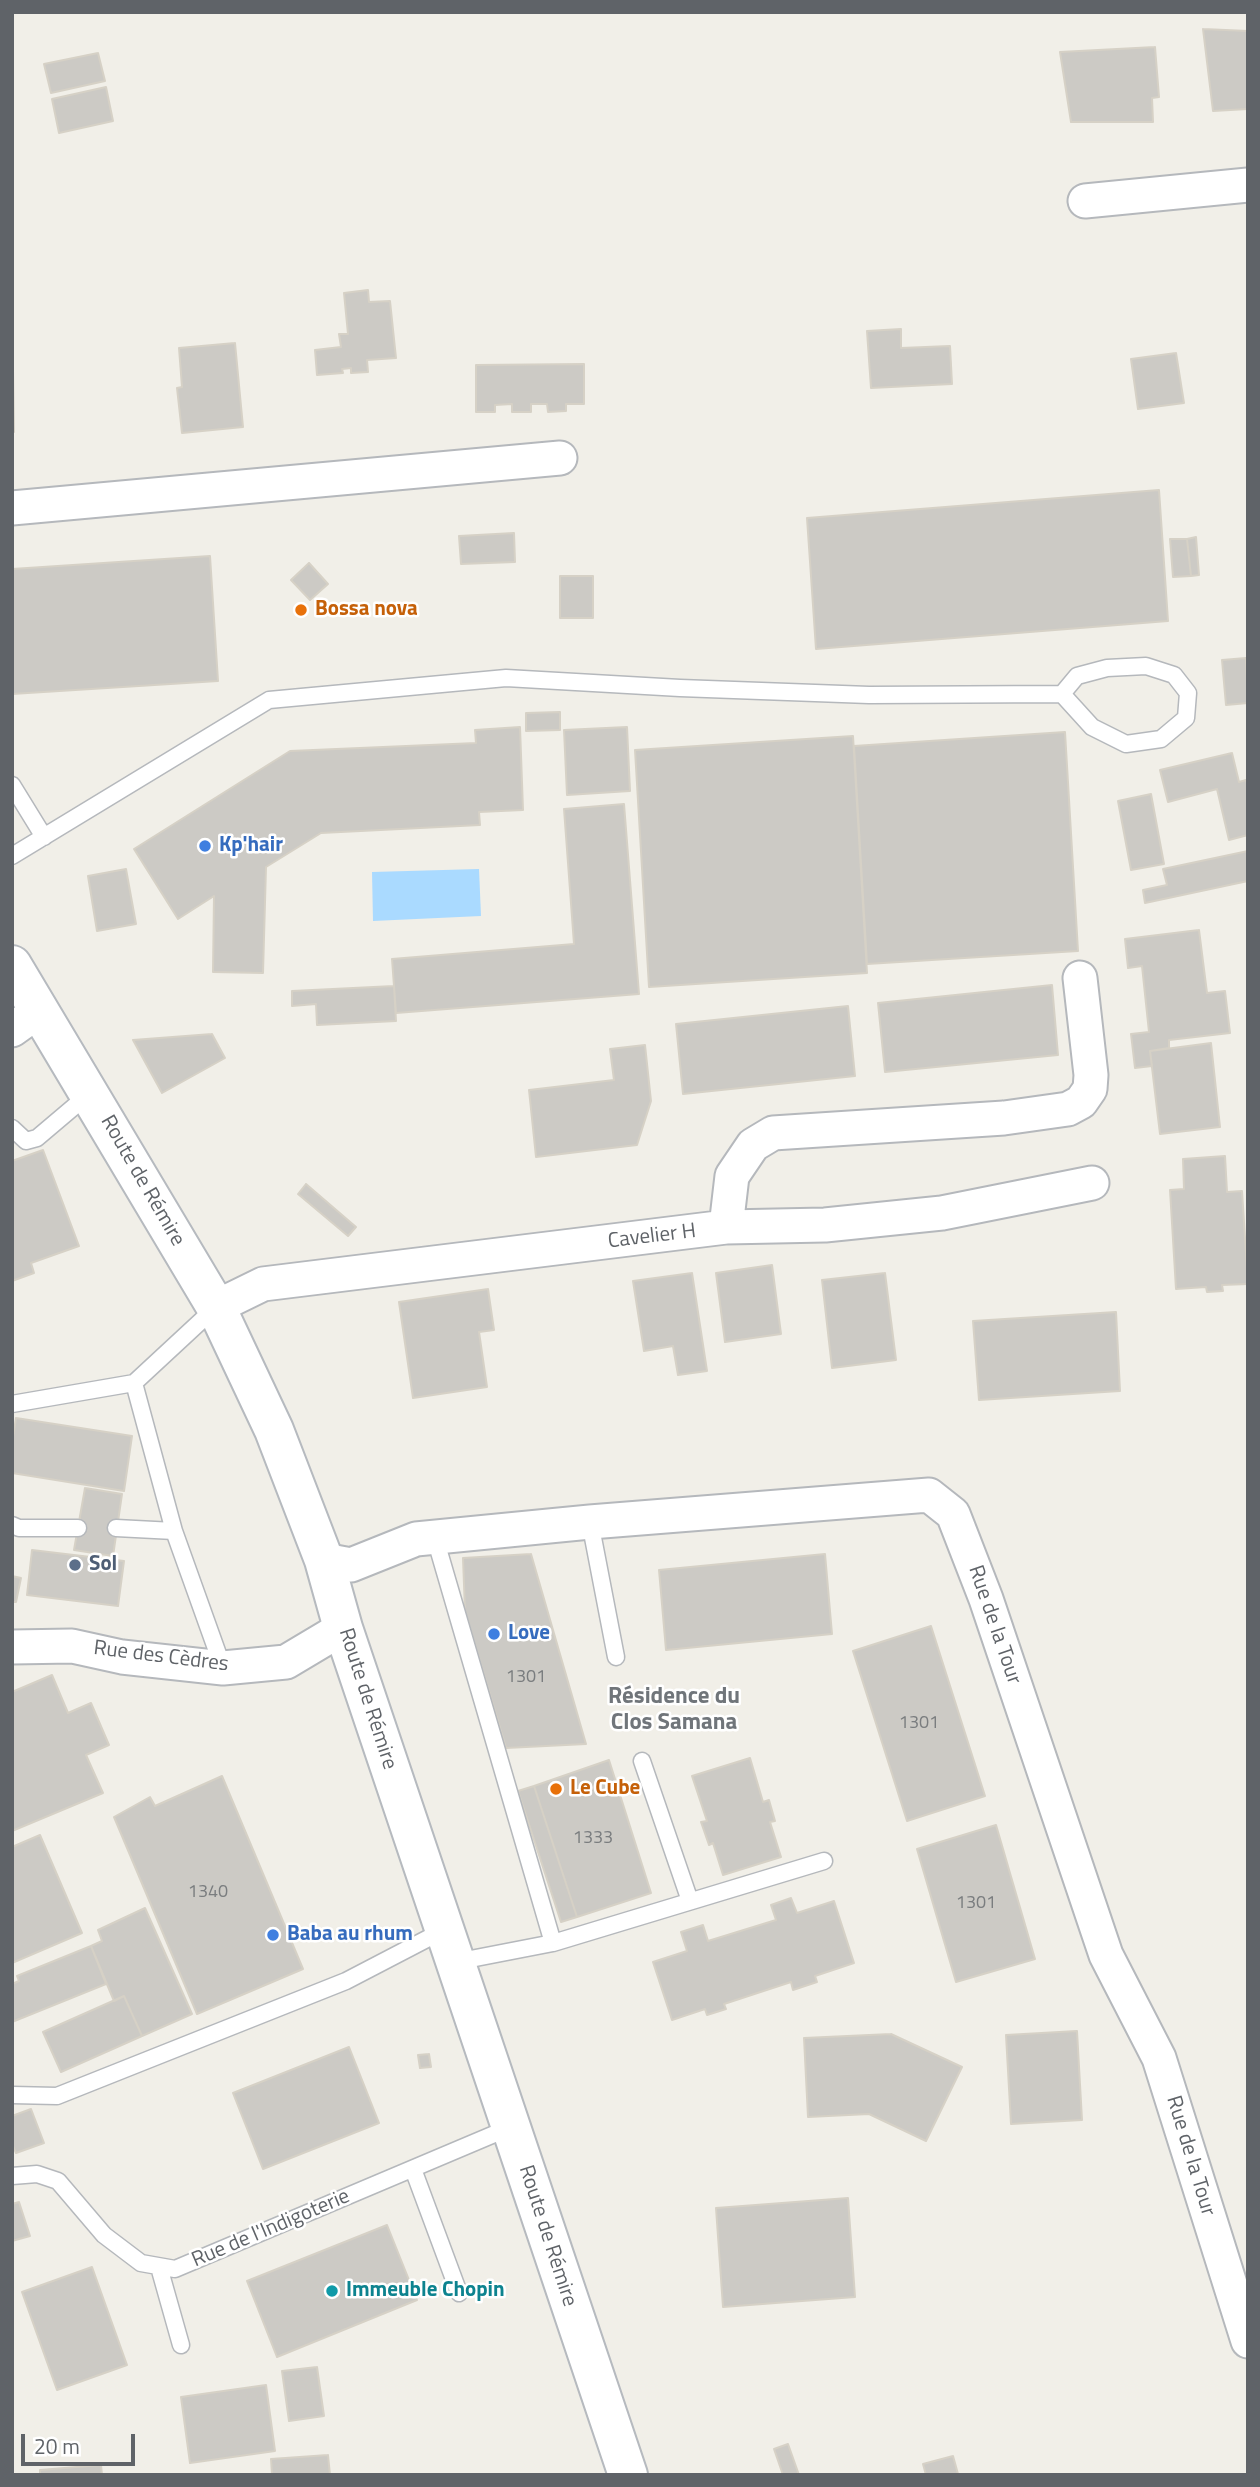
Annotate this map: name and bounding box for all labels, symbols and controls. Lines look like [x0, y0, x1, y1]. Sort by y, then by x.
place label: Bossa nova [315, 597, 418, 623]
marker: Bossa nova [293, 602, 309, 618]
place label: Kp'hair [219, 833, 283, 859]
marker: Kp'hair [197, 838, 213, 854]
street label: Route de Rémire [94, 1111, 190, 1251]
street label: Cavelier H [607, 1219, 697, 1255]
place label: Sol [89, 1552, 117, 1578]
marker: Sol [67, 1557, 83, 1573]
street label: Rue de la Tour [962, 1562, 1026, 1688]
place label: Love [508, 1621, 550, 1647]
street label: Route de Rémire [332, 1625, 402, 1773]
marker: Love [486, 1626, 502, 1642]
street label: Rue des Cèdres [92, 1636, 230, 1678]
house number: 1301 [506, 1667, 546, 1689]
district label: Résidence du Clos Samana [608, 1683, 740, 1737]
house number: 1301 [899, 1713, 939, 1735]
place label: Le Cube [570, 1776, 640, 1802]
marker: Le Cube [548, 1781, 564, 1797]
house number: 1333 [573, 1828, 613, 1850]
house number: 1340 [188, 1882, 228, 1904]
house number: 1301 [956, 1893, 996, 1915]
place label: Baba au rhum [287, 1922, 413, 1948]
marker: Baba au rhum [265, 1927, 281, 1943]
street label: Rue de la Tour [1160, 2093, 1220, 2219]
street label: Route de Rémire [512, 2162, 582, 2310]
street label: Rue de l'Indigoterie [188, 2184, 354, 2274]
place label: Immeuble Chopin [346, 2278, 505, 2304]
marker: Immeuble Chopin [324, 2283, 340, 2299]
scale bar [24, 2420, 138, 2464]
text: 20 m [34, 2430, 80, 2462]

